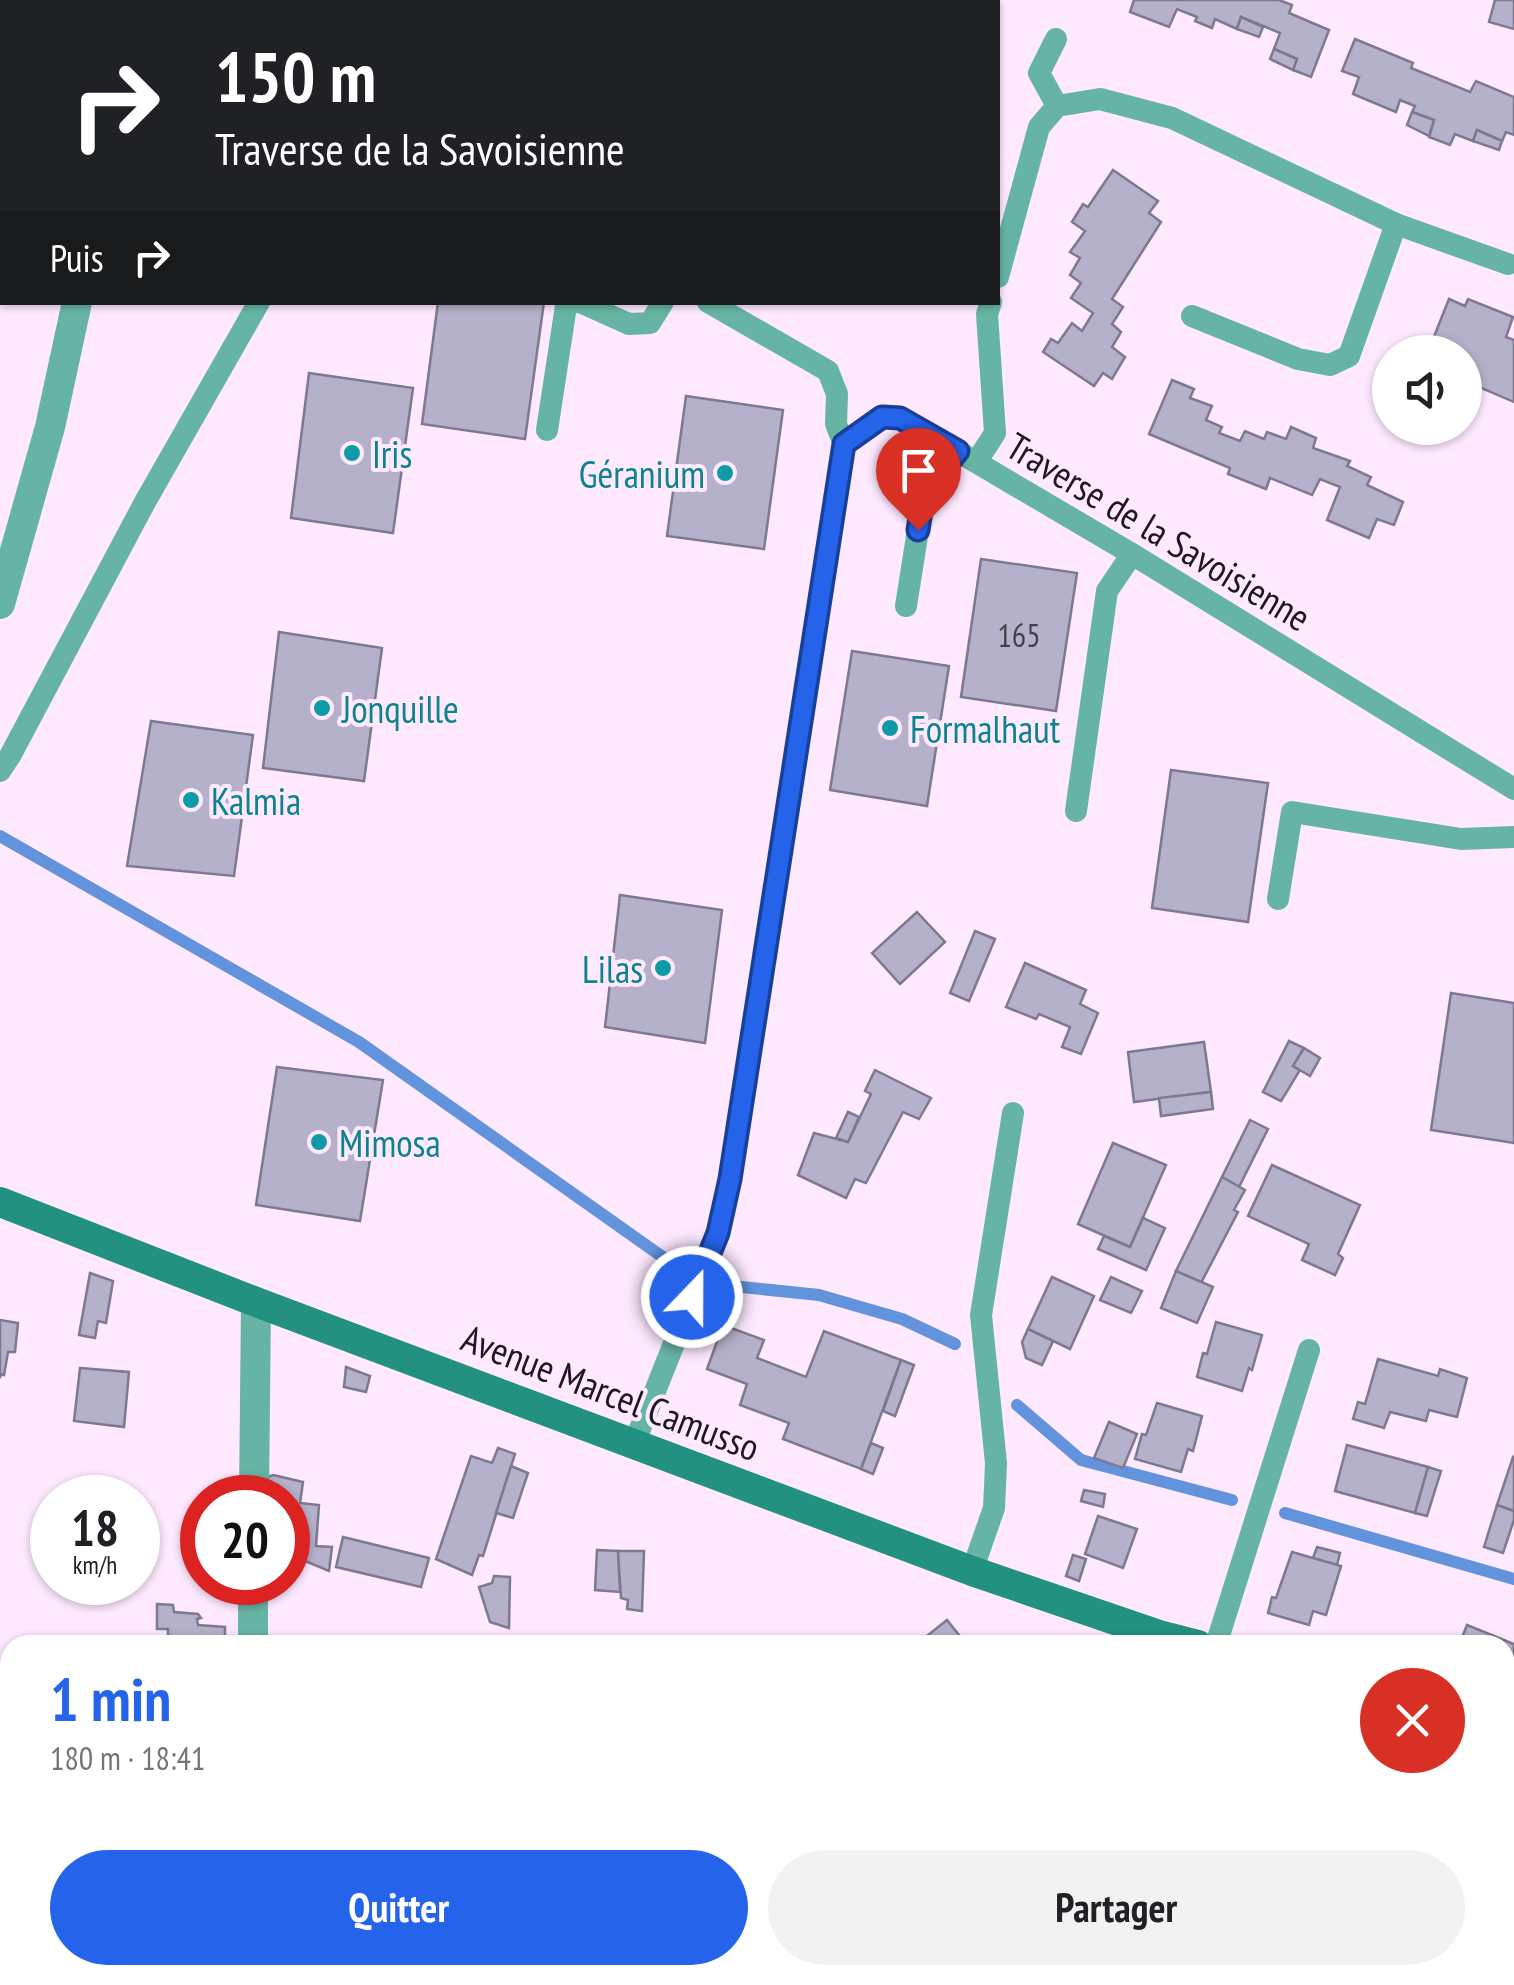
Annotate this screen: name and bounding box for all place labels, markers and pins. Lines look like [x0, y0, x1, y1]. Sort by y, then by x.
pin [876, 428, 961, 531]
place label: Iris [372, 429, 412, 478]
marker: Iris [341, 442, 363, 464]
place label: Géranium [579, 449, 705, 498]
marker: Géranium [714, 462, 736, 484]
place label: Jonquille [341, 684, 459, 733]
marker: Jonquille [311, 697, 333, 719]
place label: Formalhaut [910, 704, 1061, 753]
marker: Formalhaut [879, 717, 901, 739]
place label: Kalmia [211, 776, 301, 825]
marker: Kalmia [180, 789, 202, 811]
place label: Lilas [582, 944, 643, 993]
marker: Lilas [652, 957, 674, 979]
place label: Mimosa [339, 1118, 441, 1167]
marker: Mimosa [308, 1131, 330, 1153]

